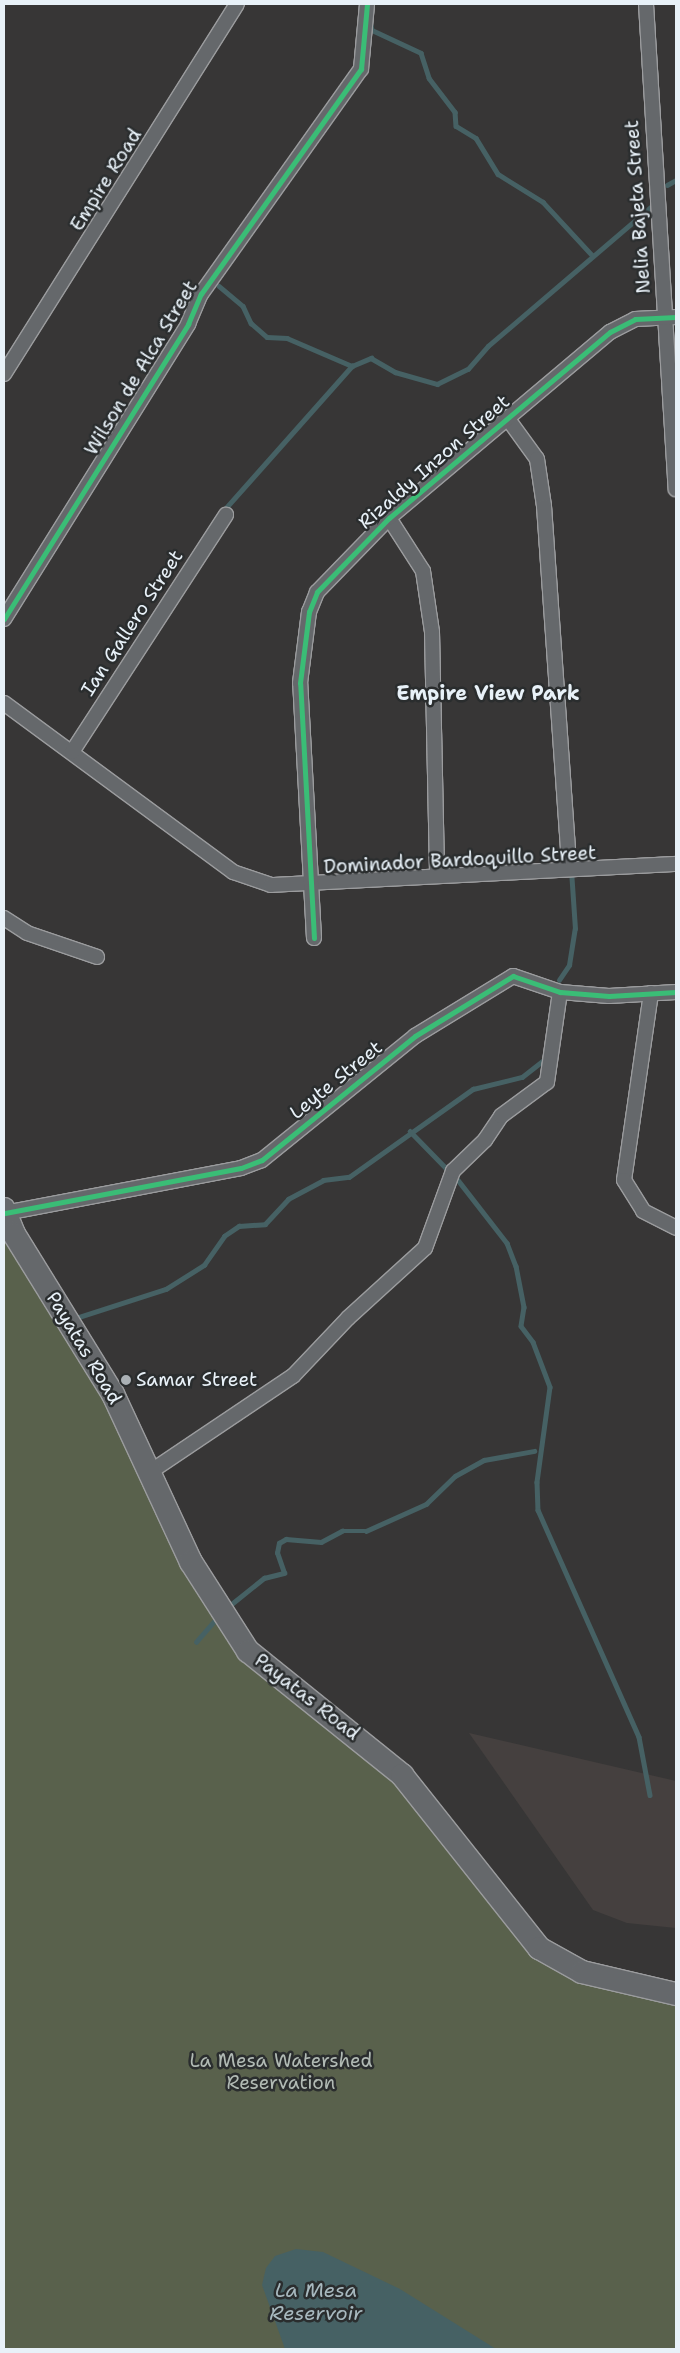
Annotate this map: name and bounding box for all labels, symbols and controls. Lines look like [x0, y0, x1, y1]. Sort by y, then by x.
street label: Nelia Bajeta Street [621, 119, 655, 295]
street label: Empire Road [66, 125, 146, 235]
street label: Wilson de Alca Street [80, 277, 202, 459]
street label: Rizaldy Inzon Street [354, 390, 514, 534]
street label: Ian Gallero Street [76, 546, 188, 700]
district label: Empire View Park [396, 681, 580, 705]
street label: Dominador Bardoquillo Street [323, 841, 597, 879]
street label: Leyte Street [285, 1036, 387, 1124]
street label: Payatas Road [41, 1288, 127, 1408]
place label: Samar Street [136, 1369, 257, 1391]
marker: Samar Street [120, 1374, 132, 1386]
street label: Payatas Road [250, 1649, 364, 1745]
park label: La Mesa Watershed Reservation [189, 2050, 373, 2094]
water label: La Mesa Reservoir [270, 2278, 362, 2325]

